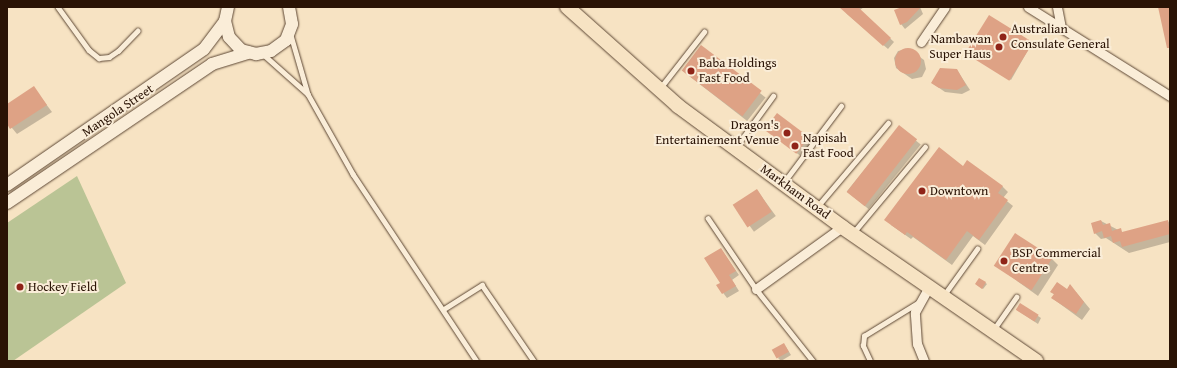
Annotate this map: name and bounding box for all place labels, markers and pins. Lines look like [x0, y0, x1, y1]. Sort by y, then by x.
place label: Australian Consulate General [1011, 22, 1110, 53]
place label: Nambawan Super Haus [929, 32, 991, 63]
marker: Australian Consulate General [998, 32, 1008, 42]
marker: Nambawan Super Haus [994, 42, 1004, 52]
place label: Baba Holdings Fast Food [699, 56, 777, 87]
marker: Baba Holdings Fast Food [686, 66, 696, 76]
place label: Dragon's Entertainement Venue [656, 118, 779, 149]
marker: Dragon's Entertainement Venue [782, 128, 792, 138]
place label: Napisah Fast Food [803, 131, 854, 162]
marker: Napisah Fast Food [790, 141, 800, 151]
place label: Downtown [930, 183, 988, 199]
marker: Downtown [917, 186, 927, 196]
place label: BSP Commercial Centre [1012, 246, 1101, 277]
marker: BSP Commercial Centre [999, 256, 1009, 266]
place label: Hockey Field [28, 279, 97, 295]
marker: Hockey Field [15, 282, 25, 292]

